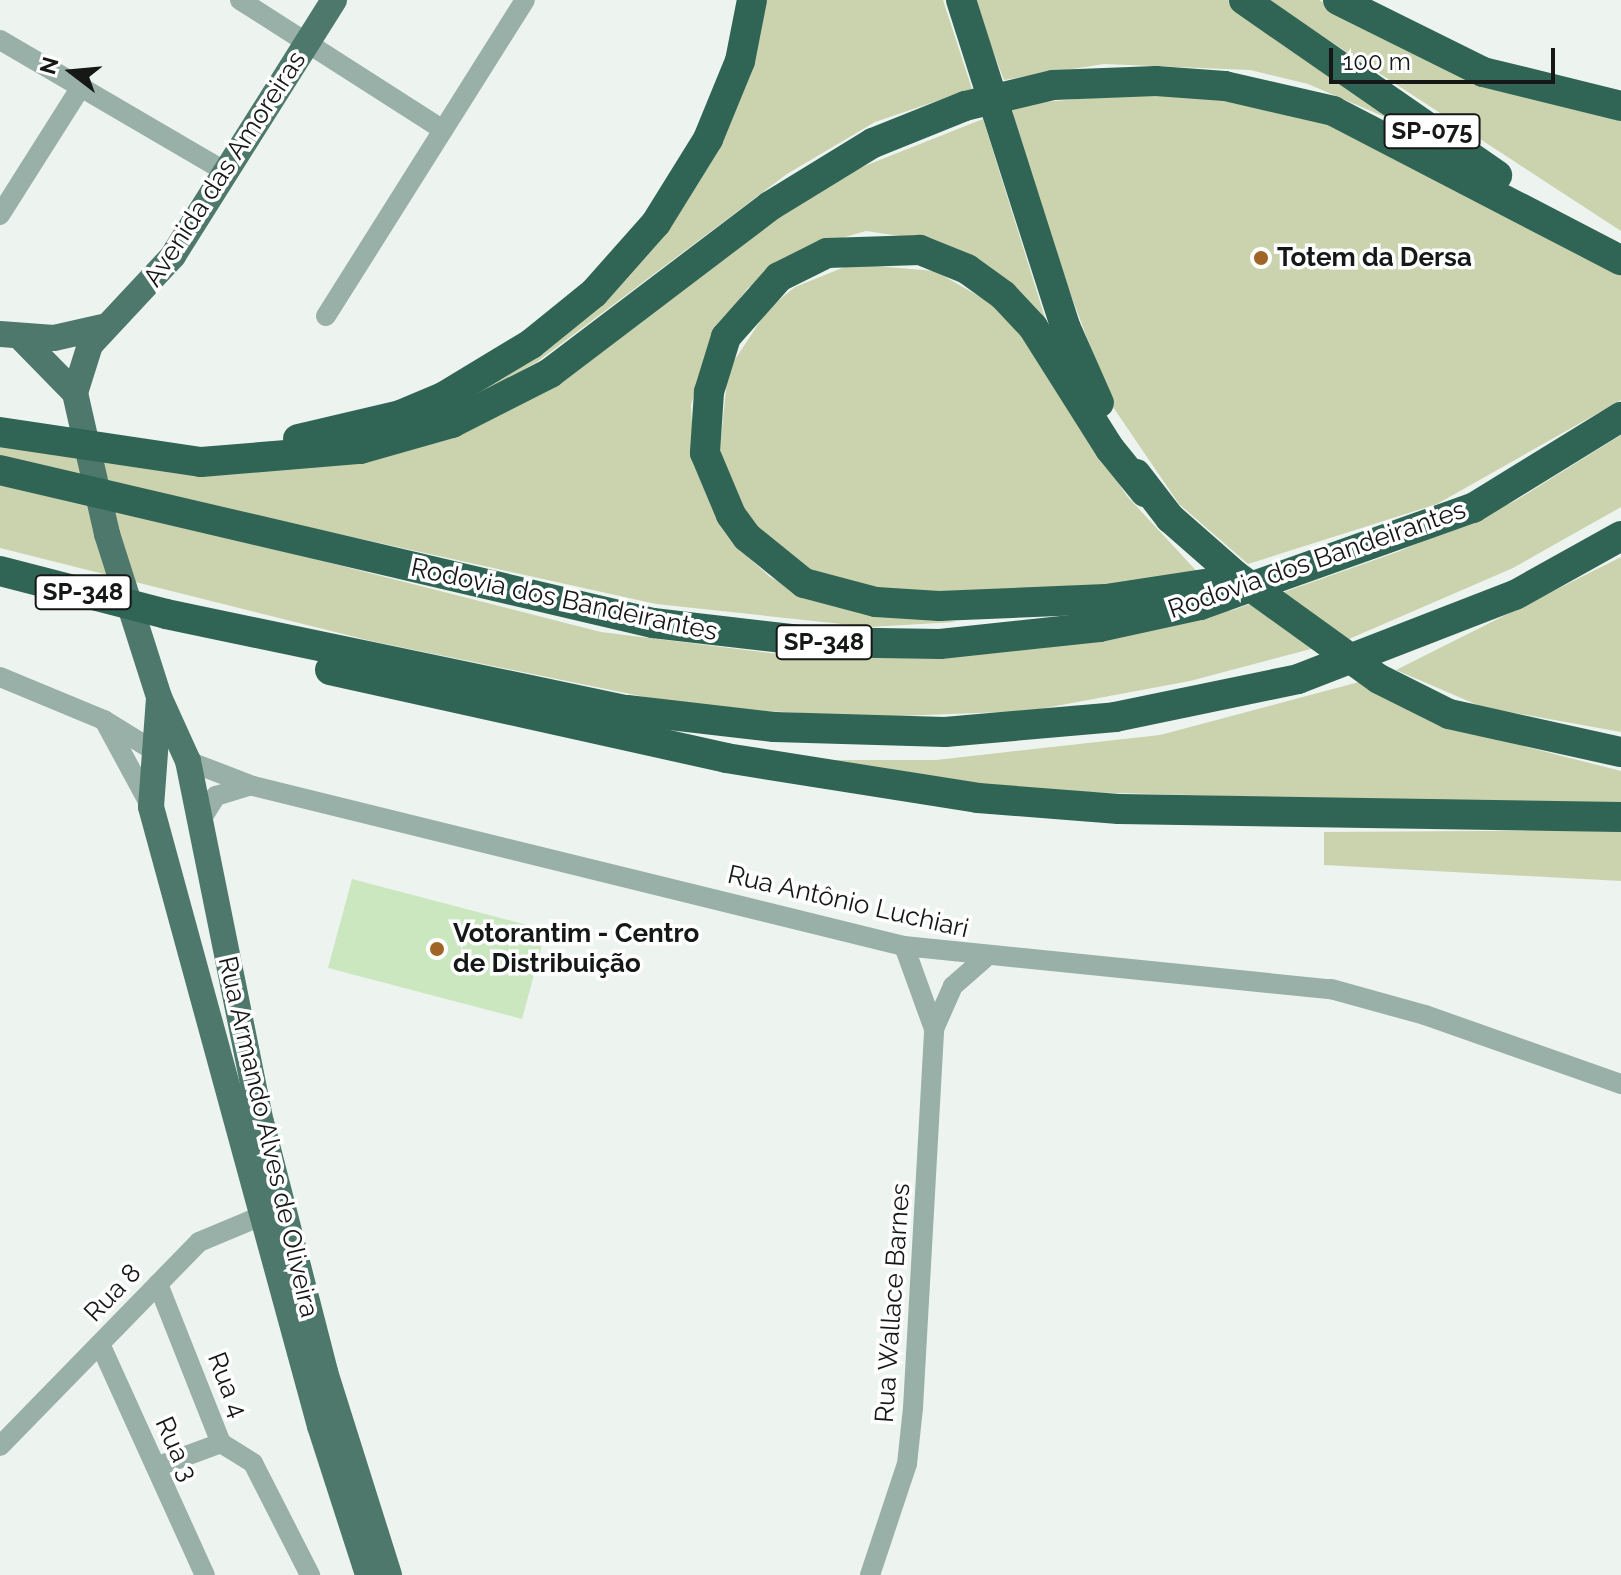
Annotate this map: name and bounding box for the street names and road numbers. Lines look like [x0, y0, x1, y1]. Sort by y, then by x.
street label: Avenida das Amoreiras [137, 45, 313, 293]
road number: SP-075 [1382, 111, 1482, 151]
street label: Rodovia dos Bandeirantes [1164, 494, 1470, 626]
street label: Rodovia dos Bandeirantes [408, 552, 720, 648]
road number: SP-348 [33, 572, 133, 612]
road number: SP-348 [774, 622, 874, 662]
street label: Rua Antônio Luchiari [724, 859, 972, 945]
street label: Rua Armando Alves de Oliveira [211, 953, 325, 1321]
street label: Rua Wallace Barnes [869, 1182, 917, 1424]
street label: Rua 8 [78, 1258, 148, 1328]
street label: Rua 4 [200, 1348, 254, 1422]
street label: Rua 3 [148, 1412, 204, 1486]

